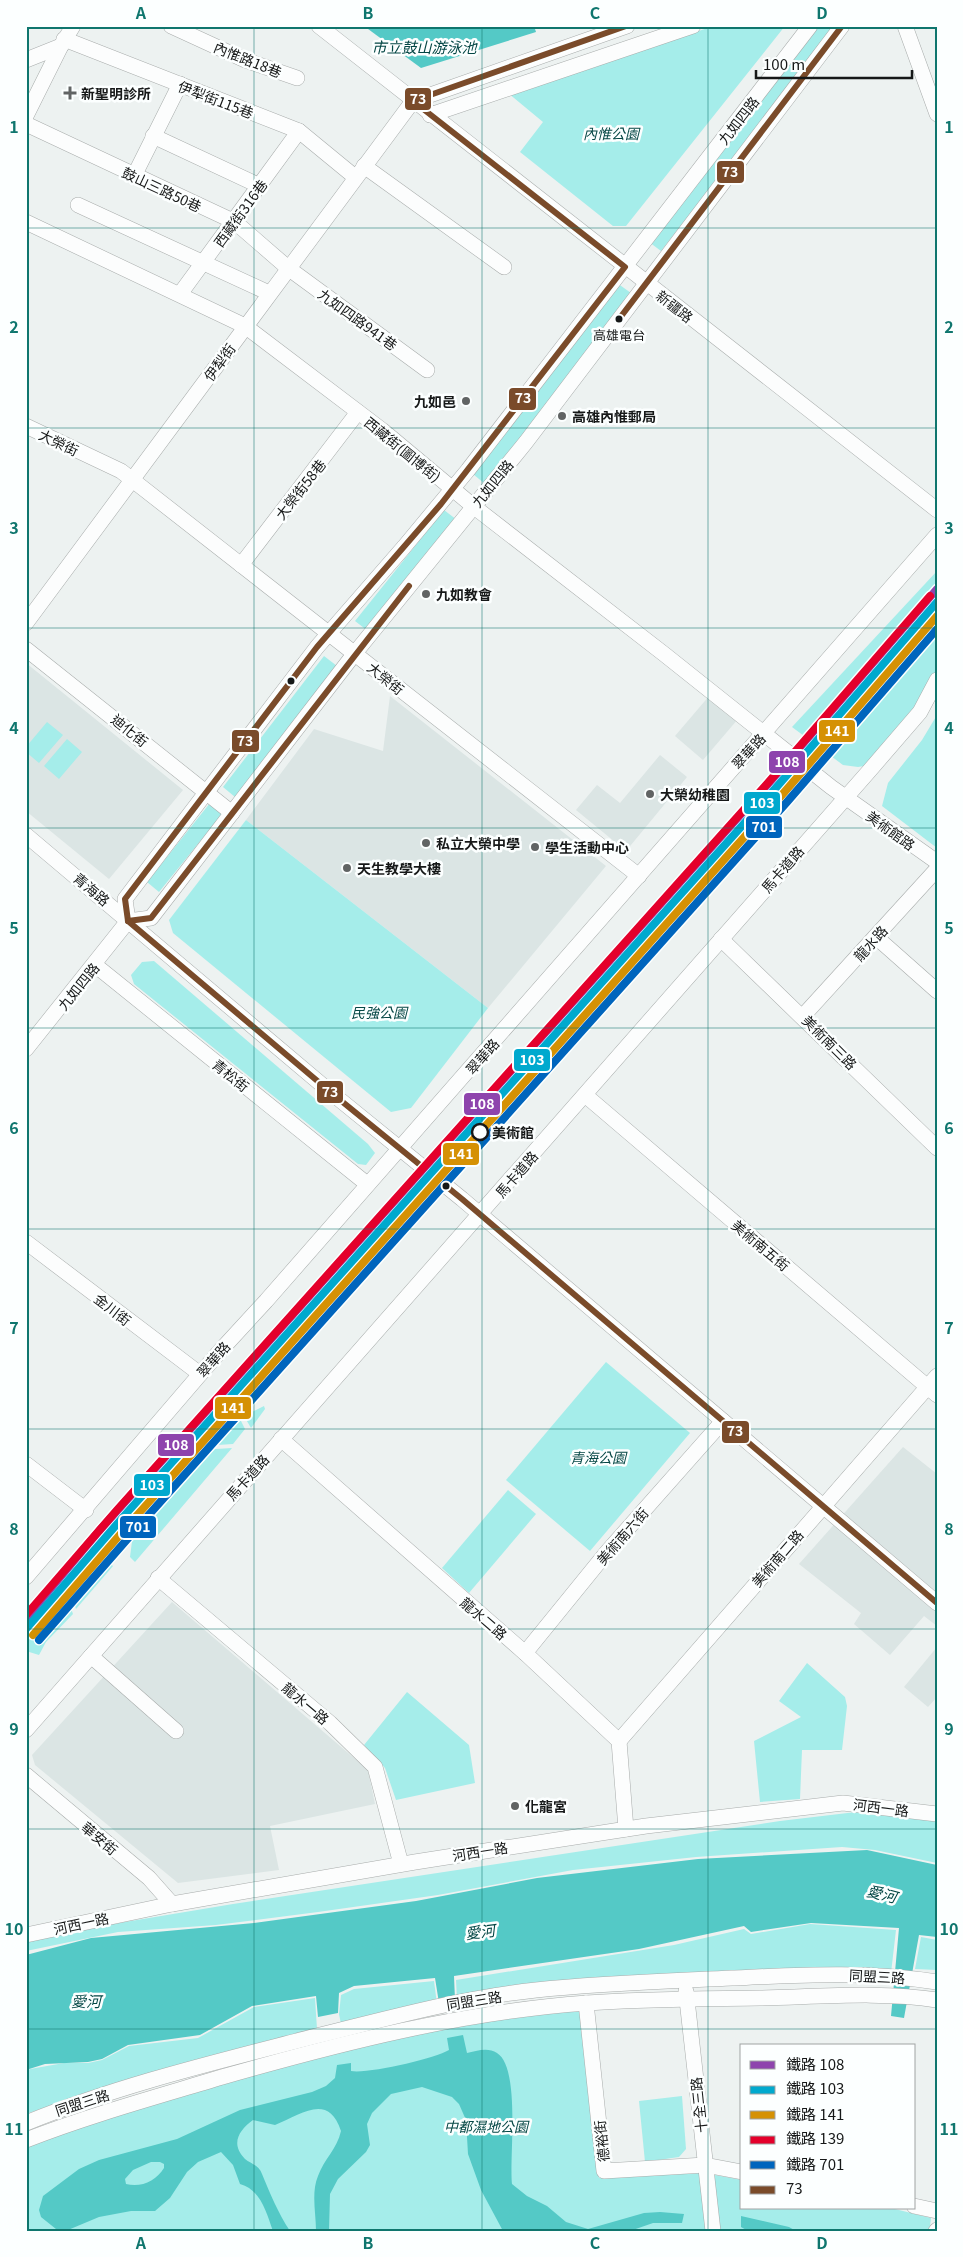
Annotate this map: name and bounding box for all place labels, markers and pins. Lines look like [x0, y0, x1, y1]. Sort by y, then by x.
place label: 新聖明診所 [81, 83, 151, 103]
marker: 新聖明診所 [63, 86, 77, 100]
marker: 高雄電台 [614, 314, 624, 324]
place label: 高雄電台 [593, 325, 645, 344]
place label: 九如邑 [414, 391, 456, 411]
marker: 九如邑 [460, 395, 472, 407]
place label: 高雄內惟郵局 [572, 406, 656, 426]
marker: 高雄內惟郵局 [556, 410, 568, 422]
place label: 九如教會 [436, 584, 492, 604]
marker: 九如教會 [420, 588, 432, 600]
unlabelled marker [286, 676, 296, 686]
place label: 大榮幼稚園 [660, 784, 730, 804]
marker: 大榮幼稚園 [644, 788, 656, 800]
place label: 私立大榮中學 [436, 833, 520, 853]
marker: 私立大榮中學 [420, 837, 432, 849]
place label: 學生活動中心 [545, 837, 629, 857]
marker: 學生活動中心 [529, 841, 541, 853]
place label: 天生教學大樓 [357, 858, 441, 878]
marker: 天生教學大樓 [341, 862, 353, 874]
place label: 美術館 [492, 1122, 534, 1142]
marker: 美術館 [471, 1123, 489, 1141]
unlabelled marker [441, 1181, 451, 1191]
place label: 化龍宮 [525, 1796, 567, 1816]
marker: 化龍宮 [509, 1800, 521, 1812]

